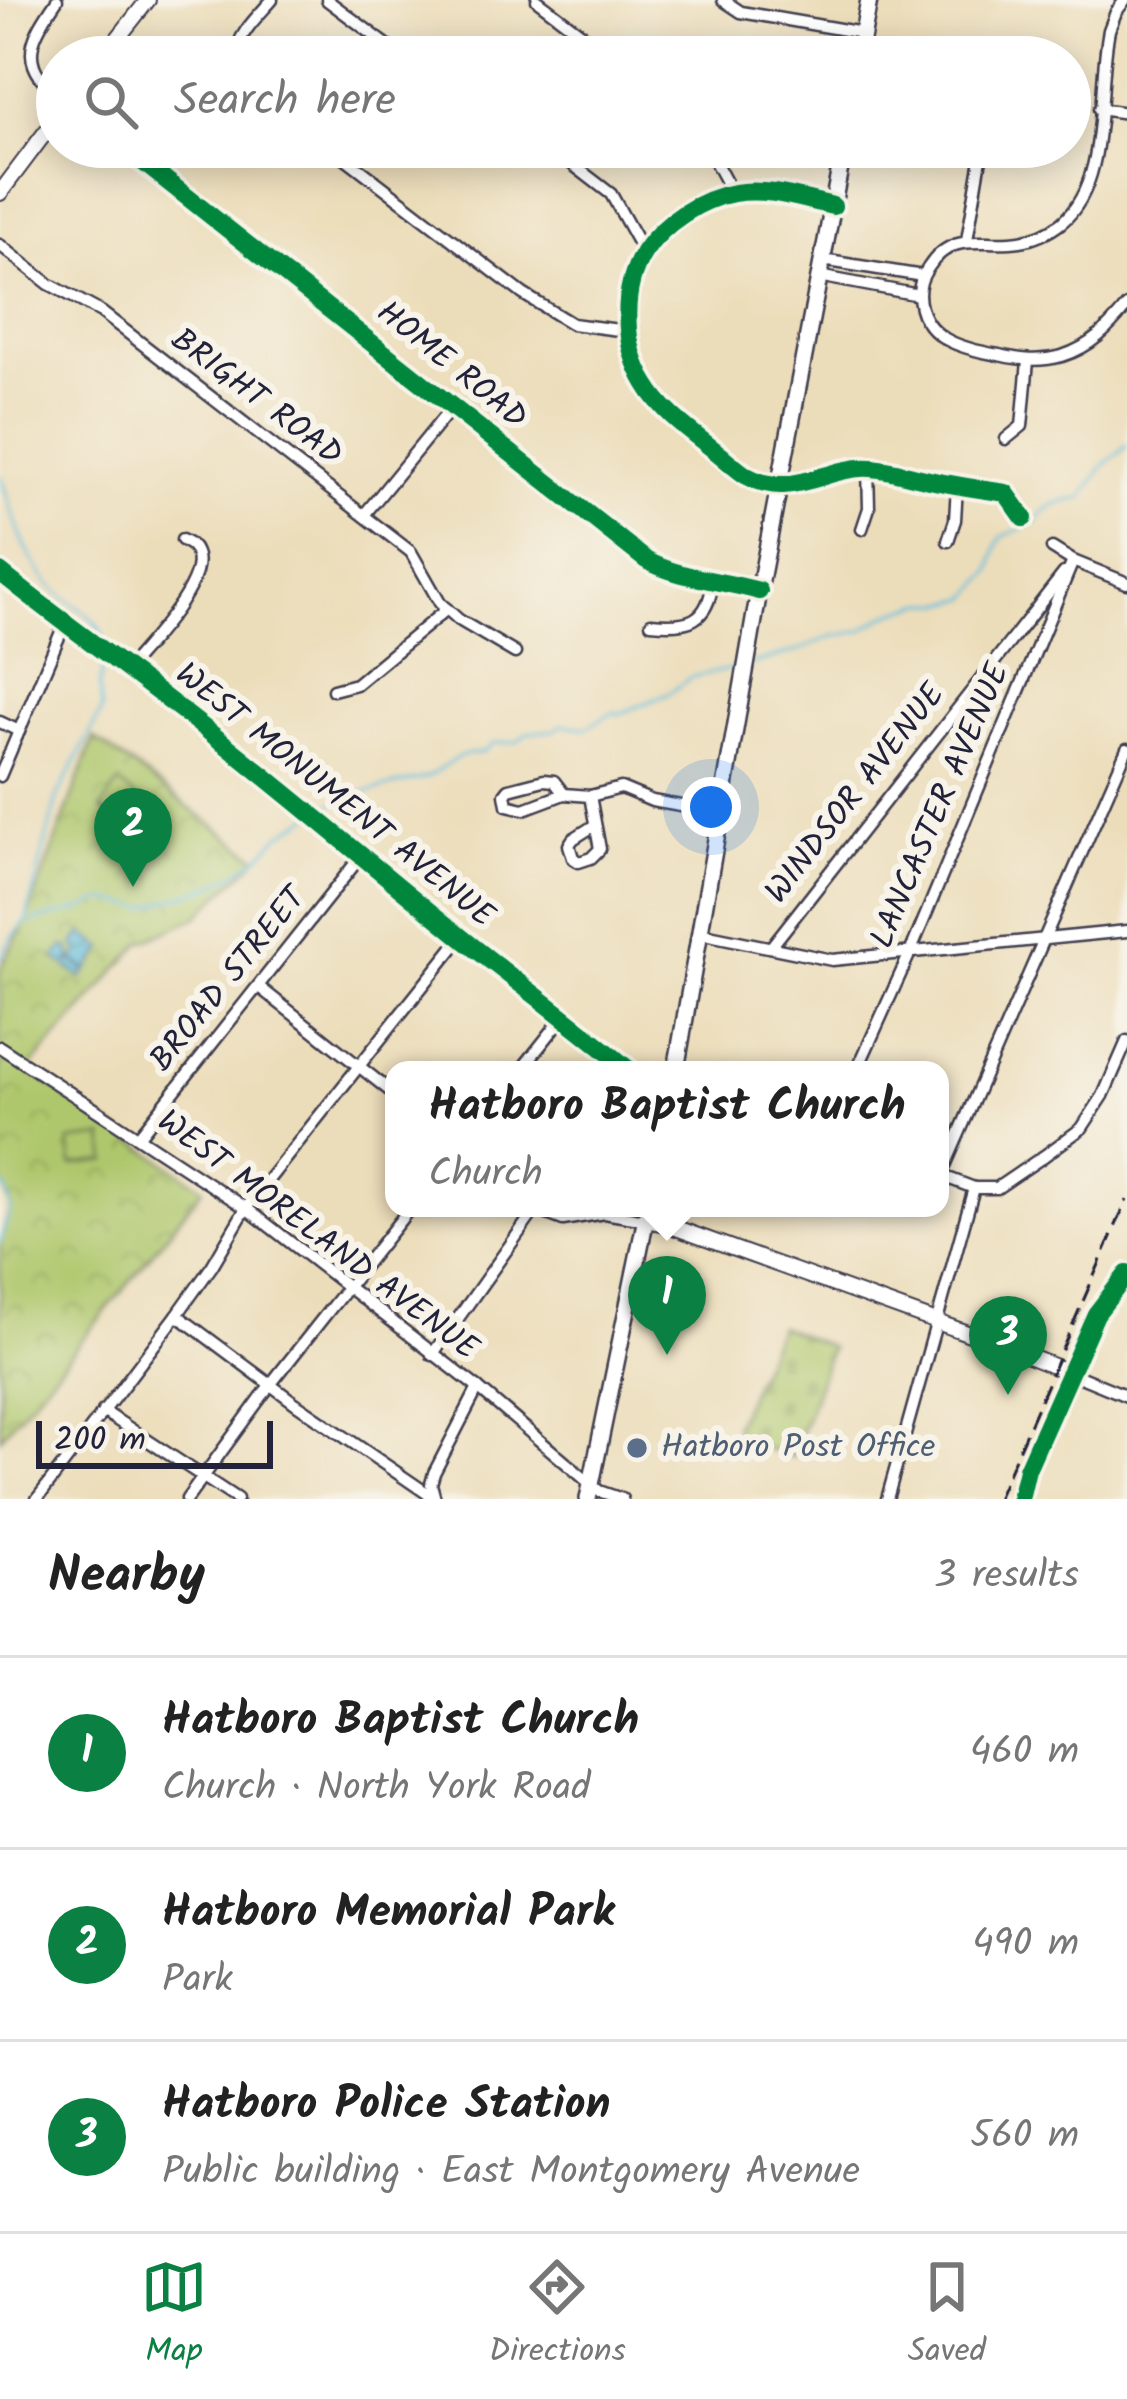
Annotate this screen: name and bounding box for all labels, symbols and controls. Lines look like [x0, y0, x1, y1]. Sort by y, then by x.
search box [36, 36, 1091, 168]
text: Search here [174, 66, 396, 138]
icon: search [78, 69, 144, 135]
street label: HOME ROAD [364, 288, 538, 444]
street label: BRIGHT ROAD [158, 315, 354, 481]
street label: WEST MONUMENT AVENUE [162, 650, 506, 942]
street label: LANCASTER AVENUE [857, 654, 1025, 957]
street label: WINDSOR AVENUE [753, 671, 960, 916]
your location [681, 777, 741, 837]
pin: 2 [94, 788, 172, 887]
street label: BROAD STREET [137, 874, 322, 1084]
popup [385, 1061, 949, 1217]
text: Hatboro Baptist Church [428, 1072, 906, 1144]
street label: WEST MORELAND AVENUE [145, 1097, 490, 1375]
text: Church [428, 1144, 543, 1206]
pin: 1 [628, 1256, 706, 1355]
pin: 3 [969, 1296, 1047, 1395]
scale bar [36, 1415, 273, 1468]
text: 200 m [54, 1415, 146, 1468]
place label: Hatboro Post Office [661, 1422, 935, 1475]
marker: Hatboro Post Office [624, 1435, 650, 1461]
text: Nearby [48, 1537, 205, 1618]
text: 3 results [934, 1546, 1079, 1608]
text: Hatboro Baptist Church [162, 1686, 639, 1758]
text: 1 [81, 1722, 93, 1784]
text: 460 m [970, 1722, 1079, 1784]
text: Church · North York Road [162, 1758, 590, 1820]
text: Hatboro Memorial Park [162, 1878, 614, 1950]
text: 2 [76, 1914, 98, 1976]
text: 490 m [972, 1914, 1079, 1976]
text: Park [162, 1950, 233, 2012]
text: Hatboro Police Station [162, 2070, 610, 2142]
text: 3 [76, 2106, 98, 2168]
text: 560 m [970, 2106, 1079, 2168]
text: Public building · East Montgomery Avenue [162, 2142, 860, 2204]
tab: Map [141, 2254, 207, 2379]
tab: Directions [489, 2254, 626, 2379]
tab: Saved [908, 2254, 986, 2379]

